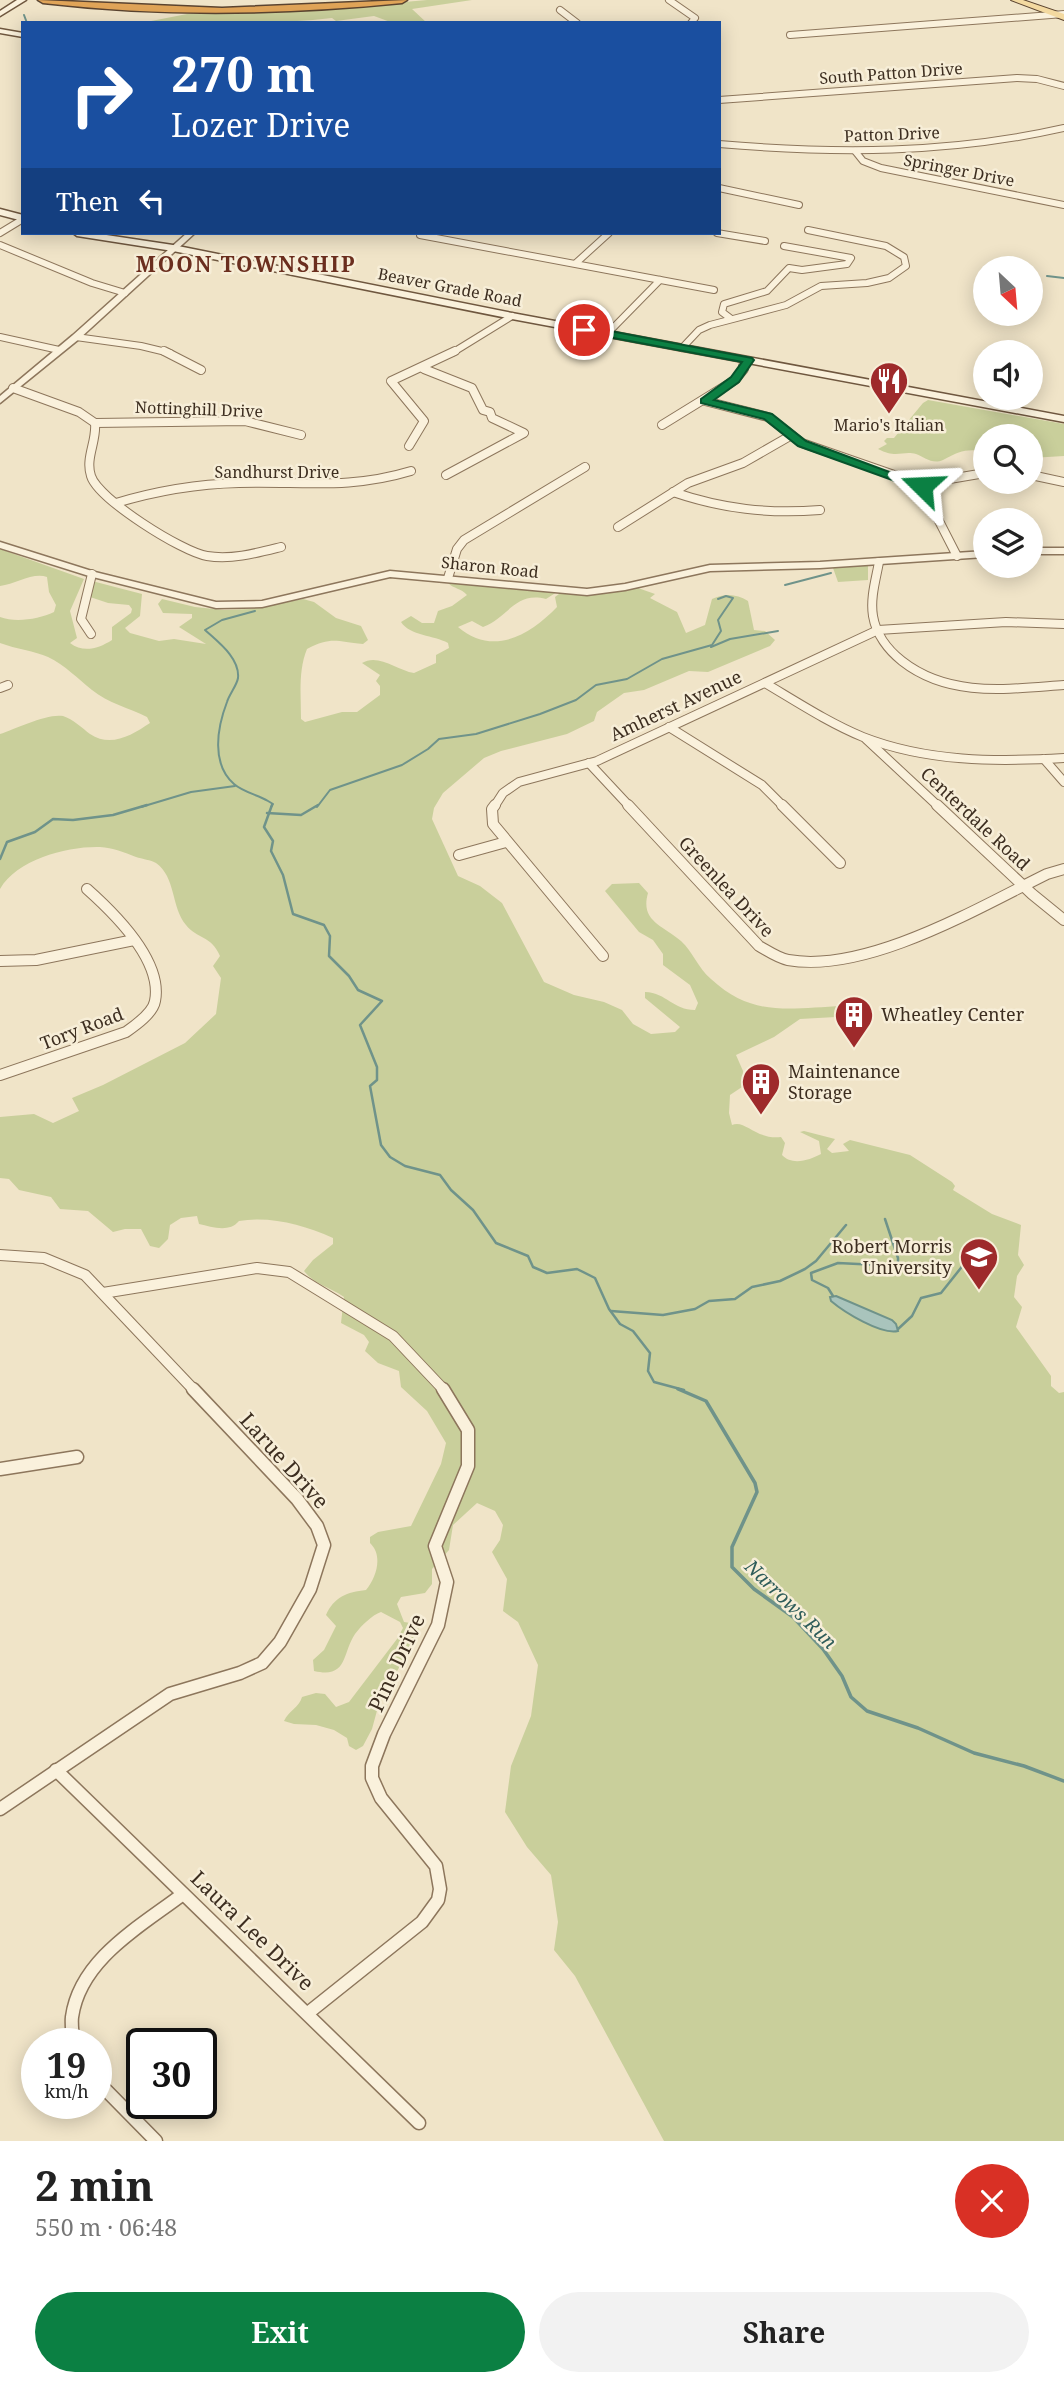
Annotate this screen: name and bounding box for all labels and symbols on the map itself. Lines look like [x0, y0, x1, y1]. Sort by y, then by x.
street label: South Patton Drive [819, 57, 963, 89]
street label: Patton Drive [844, 121, 940, 147]
street label: Springer Drive [902, 148, 1016, 192]
district label: MOON TOWNSHIP [136, 250, 356, 278]
north arrow [973, 256, 1043, 326]
street label: Beaver Grade Road [376, 262, 524, 312]
pin [554, 300, 614, 360]
restaurant icon: Mario's Italian [868, 360, 910, 415]
street label: Nottinghill Drive [135, 396, 263, 422]
place label: Mario's Italian [834, 414, 944, 436]
position arrow [885, 449, 959, 523]
street label: Sandhurst Drive [215, 461, 339, 483]
street label: Sharon Road [440, 551, 540, 583]
street label: Amherst Avenue [606, 664, 745, 746]
street label: Centerdale Road [916, 761, 1036, 875]
street label: Greenlea Drive [674, 831, 780, 942]
building icon: Wheatley Center [833, 994, 875, 1049]
street label: Tory Road [37, 1001, 127, 1055]
place label: Wheatley Center [881, 1002, 1025, 1026]
place label: Maintenance Storage [788, 1059, 900, 1104]
building icon: Maintenance Storage [740, 1061, 782, 1116]
place label: Robert Morris University [832, 1234, 953, 1279]
school or university icon: Robert Morris University [958, 1236, 1000, 1291]
street label: Larue Drive [234, 1406, 335, 1514]
water label: Narrows Run [739, 1553, 843, 1655]
street label: Pine Drive [361, 1609, 431, 1716]
street label: Laura Lee Drive [185, 1864, 320, 1996]
speed limit sign: 30 [126, 2028, 217, 2119]

